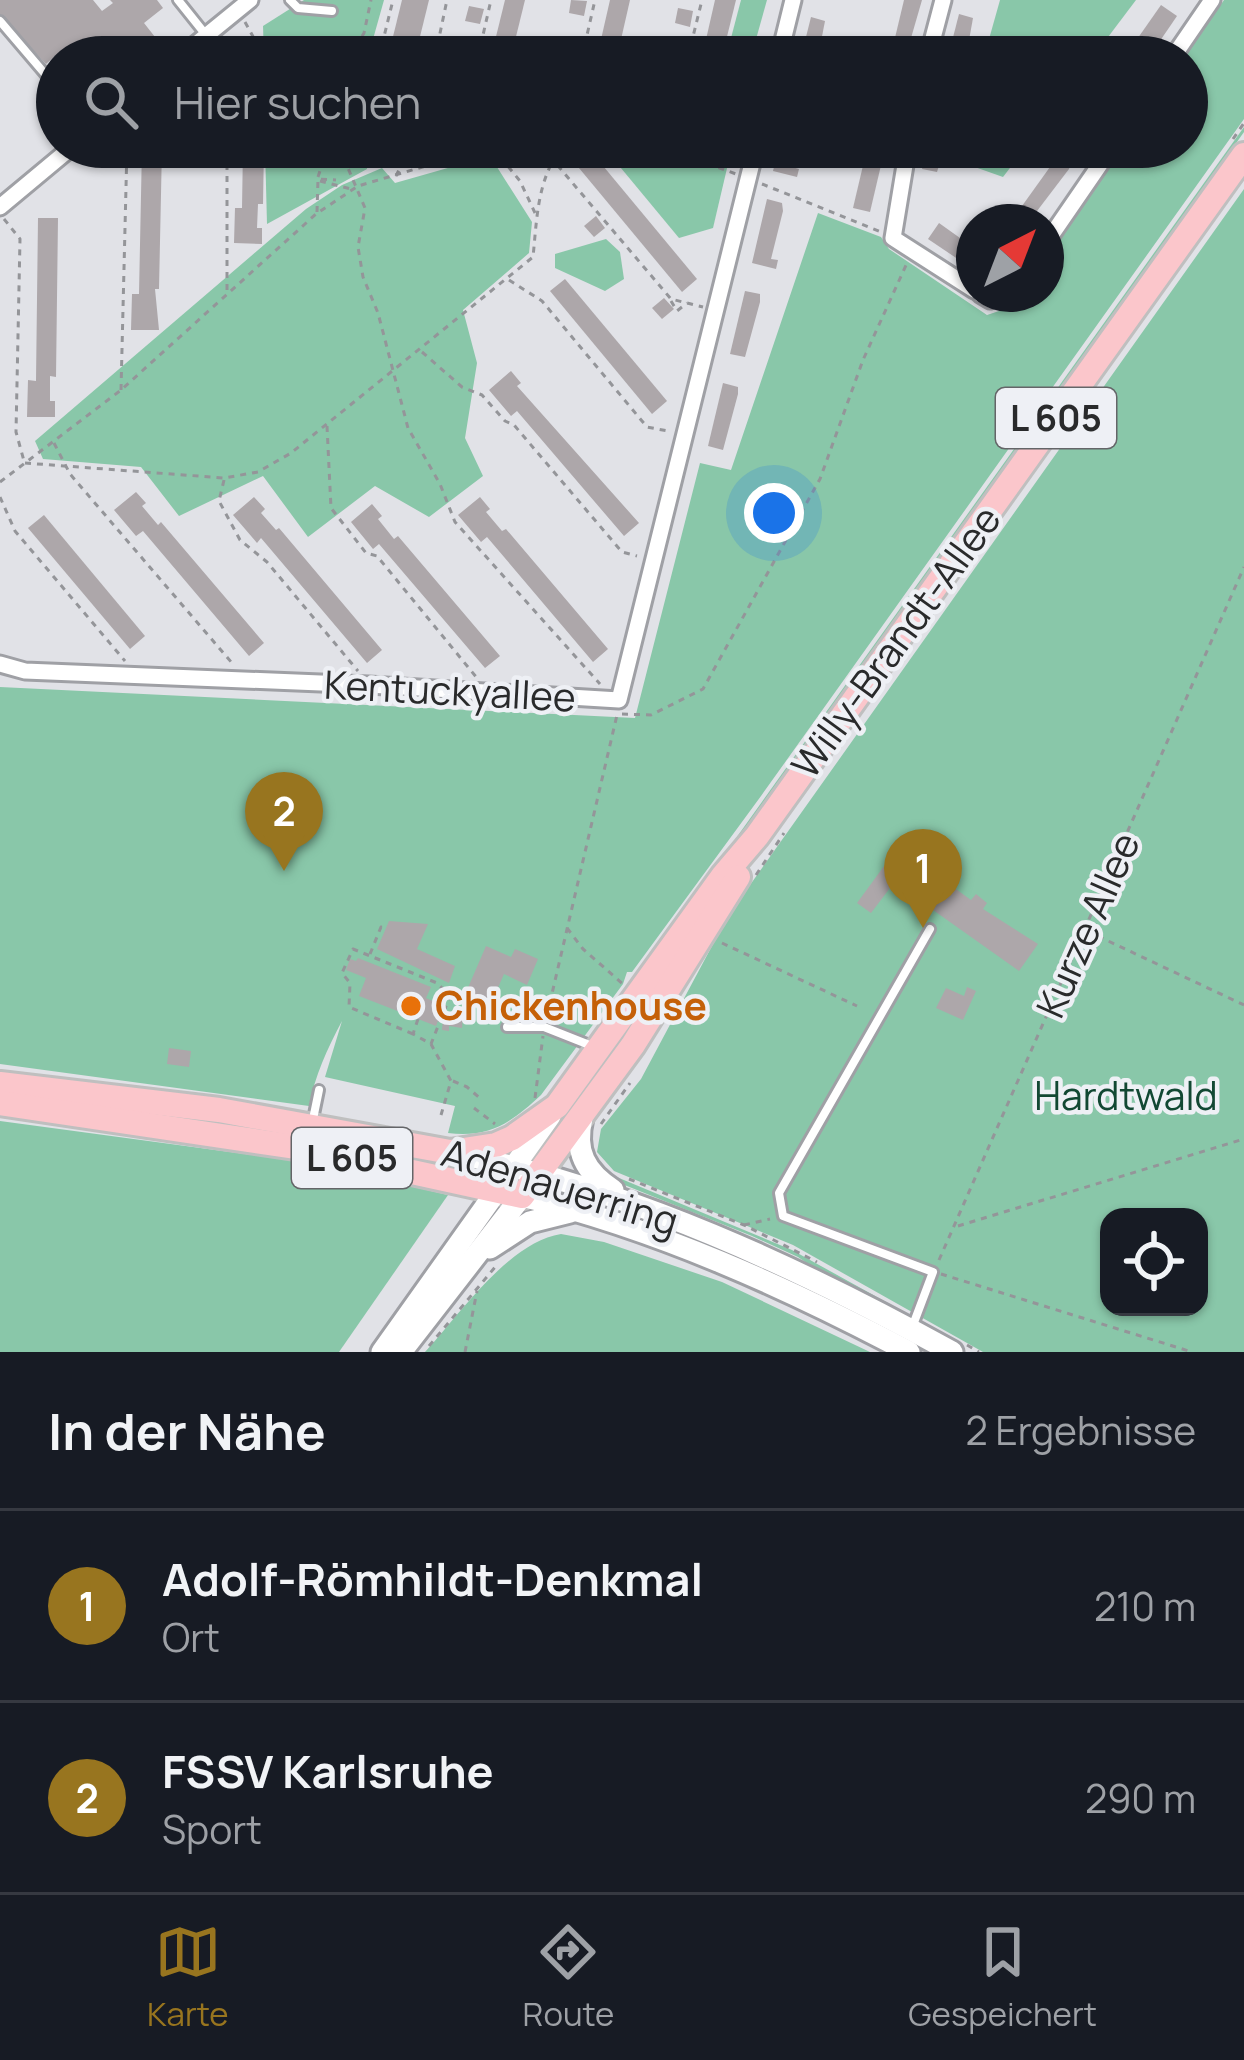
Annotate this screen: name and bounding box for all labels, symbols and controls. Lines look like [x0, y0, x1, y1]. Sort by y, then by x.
search box [36, 36, 1208, 168]
icon: search [78, 69, 144, 135]
text: Hier suchen [174, 71, 421, 133]
north arrow [956, 204, 1064, 312]
road number: L 605 [996, 388, 1116, 448]
your location [744, 483, 804, 543]
street label: Willy-Brandt-Allee [778, 494, 1012, 789]
street label: Kentuckyallee [323, 656, 577, 724]
pin: 2 [245, 772, 323, 871]
street label: Kurze Allee [1022, 824, 1152, 1026]
pin: 1 [884, 829, 962, 928]
place label: Chickenhouse [435, 978, 707, 1032]
marker: Chickenhouse [398, 993, 424, 1019]
park label: Hardtwald [1034, 1068, 1218, 1122]
street label: Adenauerring [436, 1125, 685, 1248]
road number: L 605 [292, 1128, 412, 1188]
map controls [1100, 1208, 1208, 1316]
button: locate [1100, 1208, 1208, 1316]
text: In der Nähe [48, 1396, 326, 1465]
text: 2 Ergebnisse [965, 1403, 1196, 1457]
text: Adolf-Römhildt-Denkmal [162, 1548, 703, 1610]
text: 1 [78, 1579, 96, 1633]
text: 210 m [1094, 1579, 1196, 1633]
text: Ort [162, 1610, 220, 1664]
text: FSSV Karlsruhe [162, 1740, 494, 1802]
text: 2 [75, 1771, 99, 1825]
text: 290 m [1085, 1771, 1196, 1825]
text: Sport [162, 1802, 262, 1856]
tab: Karte [147, 1919, 229, 2036]
tab: Route [523, 1919, 614, 2036]
tab: Gespeichert [908, 1919, 1097, 2036]

